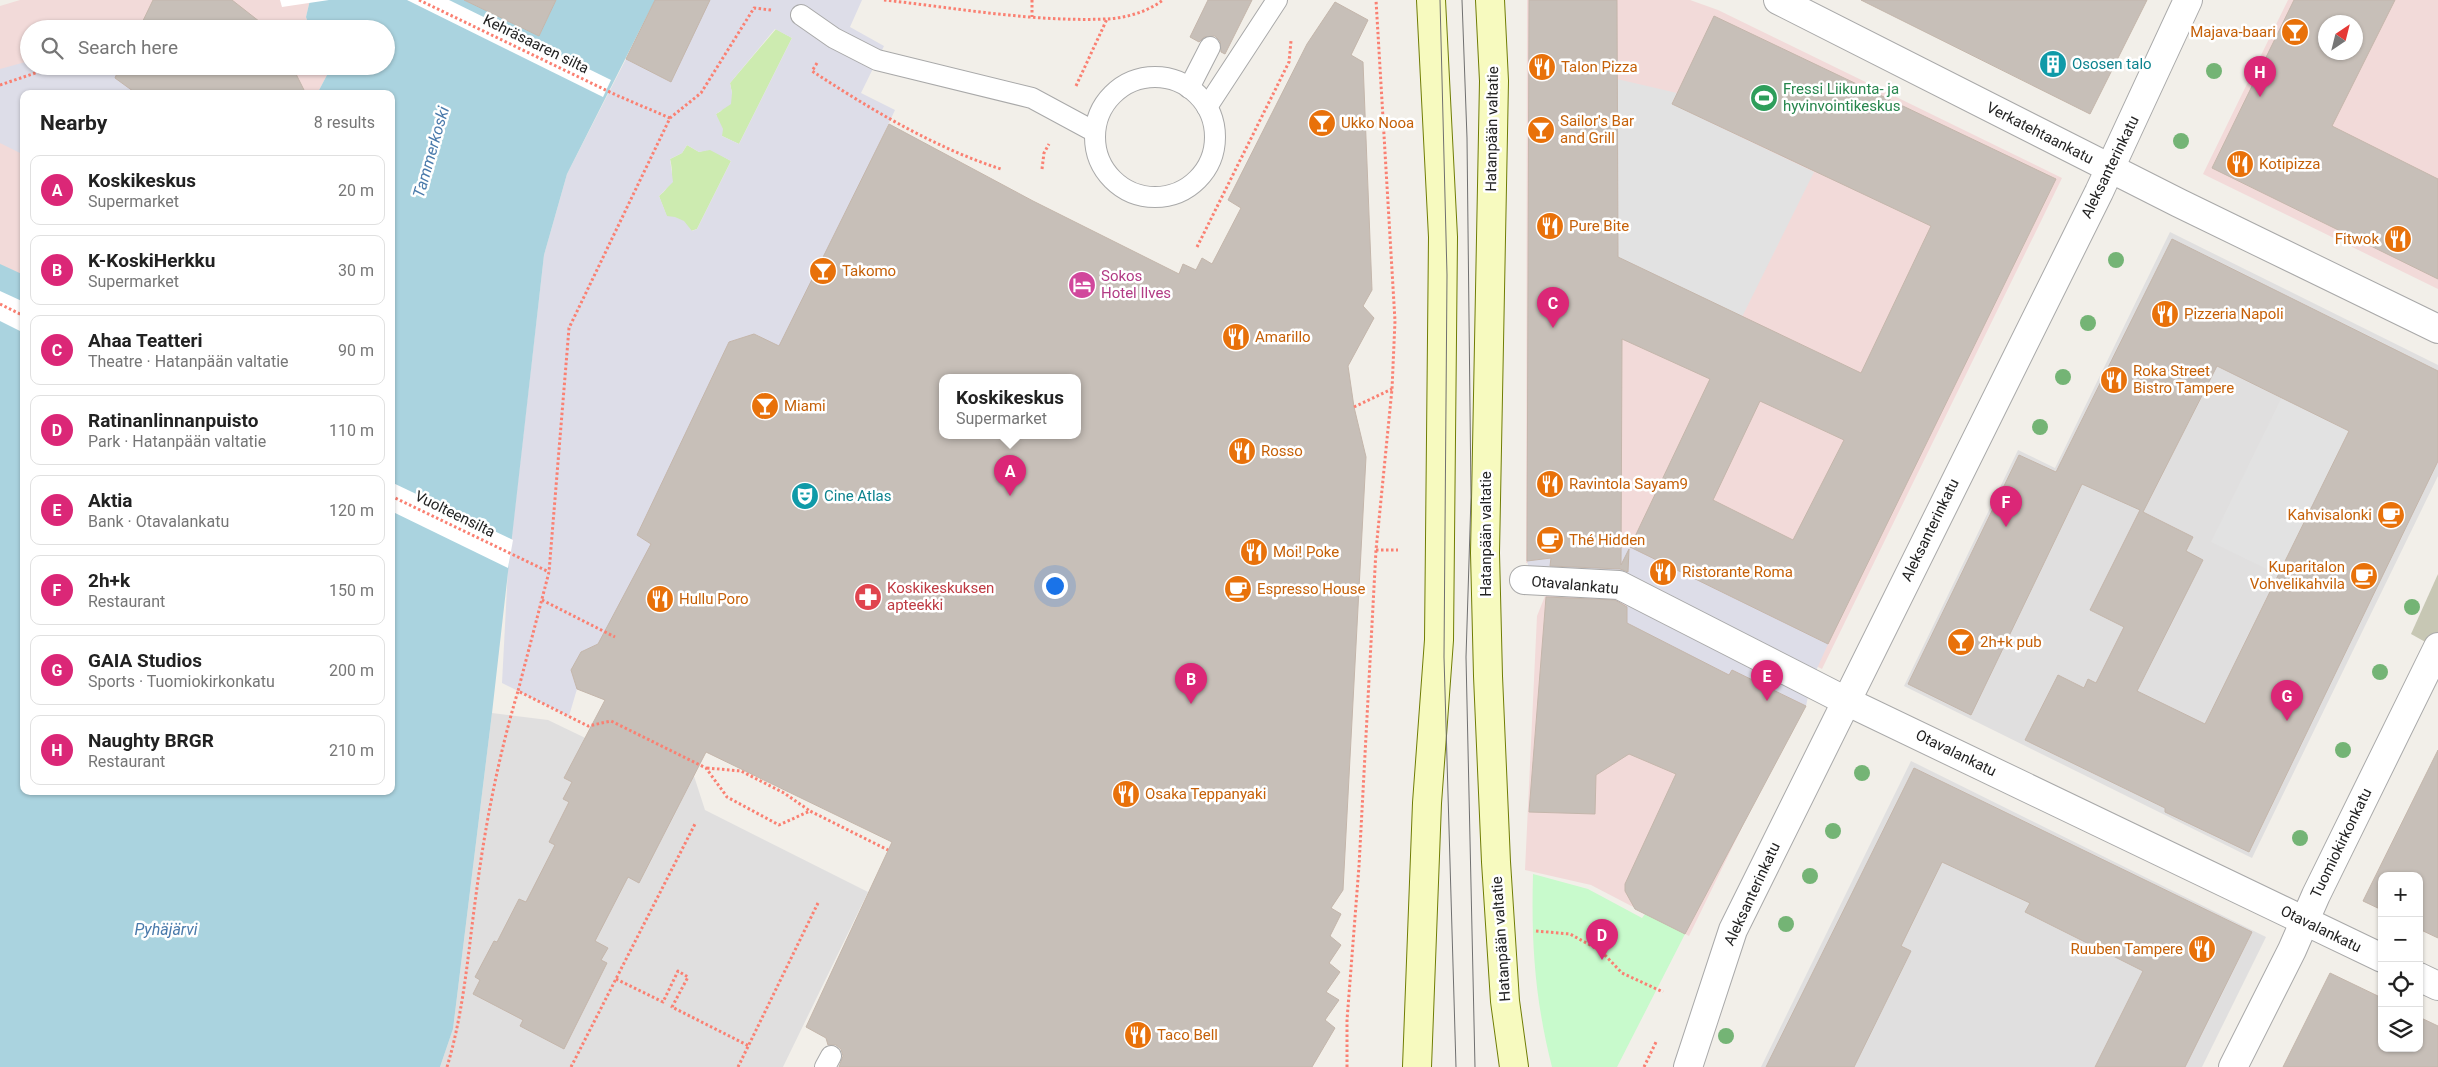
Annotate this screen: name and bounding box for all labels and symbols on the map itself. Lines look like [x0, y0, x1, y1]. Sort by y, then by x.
street label: Kehräsaaren silta [480, 11, 592, 77]
north arrow [2318, 15, 2363, 60]
bar icon: Majava-baari [2280, 17, 2310, 47]
place label: Majava-baari [2190, 23, 2276, 41]
building icon: Ososen talo [2038, 49, 2068, 79]
restaurant icon: Talon Pizza [1527, 52, 1557, 82]
place label: Ososen talo [2072, 55, 2152, 73]
pin: H [2244, 56, 2276, 97]
place label: Talon Pizza [1561, 58, 1638, 76]
street label: Hatanpään valtatie [1482, 66, 1502, 192]
place label: Fressi Liikunta- ja hyvinvointikeskus [1783, 80, 1901, 115]
sports icon: Fressi Liikunta- ja hyvinvointikeskus [1749, 83, 1779, 113]
street label: Verkatehtaankatu [1984, 98, 2096, 168]
water label: Tammerkoski [409, 104, 453, 200]
bar icon: Ukko Nooa [1307, 108, 1337, 138]
place label: Sailor's Bar and Grill [1560, 112, 1634, 147]
street label: Aleksanterinkatu [2077, 113, 2143, 221]
place label: Ukko Nooa [1341, 114, 1414, 132]
bar icon: Sailor's Bar and Grill [1526, 115, 1556, 145]
restaurant icon: Kotipizza [2225, 149, 2255, 179]
place label: Kotipizza [2259, 155, 2320, 173]
restaurant icon: Pure Bite [1535, 211, 1565, 241]
place label: Pure Bite [1569, 217, 1629, 235]
restaurant icon: Fitwok [2383, 224, 2413, 254]
place label: Fitwok [2335, 230, 2379, 248]
bar icon: Takomo [808, 256, 838, 286]
place label: Takomo [842, 262, 896, 280]
place label: Sokos Hotel Ilves [1101, 267, 1171, 302]
hotel icon: Sokos Hotel Ilves [1067, 270, 1097, 300]
pin: C [1537, 287, 1569, 328]
restaurant icon: Pizzeria Napoli [2150, 299, 2180, 329]
place label: Pizzeria Napoli [2184, 305, 2284, 323]
restaurant icon: Amarillo [1221, 322, 1251, 352]
place label: Amarillo [1255, 328, 1311, 346]
place label: Roka Street Bistro Tampere [2133, 362, 2234, 397]
restaurant icon: Roka Street Bistro Tampere [2099, 365, 2129, 395]
bar icon: Miami [750, 391, 780, 421]
place label: Miami [784, 397, 826, 415]
restaurant icon: Rosso [1227, 436, 1257, 466]
place label: Rosso [1261, 442, 1303, 460]
pin: A [994, 455, 1026, 496]
restaurant icon: Ravintola Sayam9 [1535, 469, 1565, 499]
street label: Hatanpään valtatie [1477, 471, 1495, 597]
place label: Ravintola Sayam9 [1569, 475, 1688, 493]
street label: Aleksanterinkatu [1897, 476, 1963, 584]
theatre icon: Cine Atlas [790, 481, 820, 511]
pin: F [1990, 486, 2022, 527]
street label: Vuolteensilta [412, 487, 498, 541]
place label: Cine Atlas [824, 487, 892, 505]
cafe icon: Kahvisalonki [2376, 500, 2406, 530]
place label: Kahvisalonki [2288, 506, 2372, 524]
cafe icon: Thé Hidden [1535, 525, 1565, 555]
place label: Thé Hidden [1569, 531, 1645, 549]
restaurant icon: Moi! Poke [1239, 537, 1269, 567]
place label: Moi! Poke [1273, 543, 1339, 561]
restaurant icon: Ristorante Roma [1648, 557, 1678, 587]
place label: Kuparitalon Vohvelikahvila [2250, 558, 2345, 593]
cafe icon: Kuparitalon Vohvelikahvila [2349, 561, 2379, 591]
place label: Ristorante Roma [1682, 563, 1793, 581]
street label: Otavalankatu [1531, 572, 1619, 598]
your location [1042, 573, 1068, 599]
cafe icon: Espresso House [1223, 574, 1253, 604]
place label: Koskikeskuksen apteekki [887, 579, 994, 614]
place label: Espresso House [1257, 580, 1366, 598]
pharmacy icon: Koskikeskuksen apteekki [853, 582, 883, 612]
restaurant icon: Hullu Poro [645, 584, 675, 614]
place label: Hullu Poro [679, 590, 749, 608]
bar icon: 2h+k pub [1946, 627, 1976, 657]
place label: 2h+k pub [1980, 633, 2042, 651]
pin: E [1751, 660, 1783, 701]
pin: B [1175, 663, 1207, 704]
pin: G [2271, 680, 2303, 721]
street label: Otavalankatu [1913, 726, 1999, 780]
restaurant icon: Osaka Teppanyaki [1111, 779, 1141, 809]
place label: Osaka Teppanyaki [1145, 785, 1266, 803]
street label: Tuomiokirkonkatu [2307, 785, 2375, 901]
street label: Aleksanterinkatu [1720, 839, 1784, 949]
street label: Hatanpään valtatie [1488, 876, 1514, 1002]
street label: Otavalankatu [2278, 902, 2364, 956]
pin: D [1586, 919, 1618, 960]
water label: Pyhäjärvi [134, 920, 198, 939]
restaurant icon: Ruuben Tampere [2187, 934, 2217, 964]
place label: Ruuben Tampere [2070, 940, 2183, 958]
restaurant icon: Taco Bell [1123, 1020, 1153, 1050]
place label: Taco Bell [1157, 1026, 1218, 1044]

